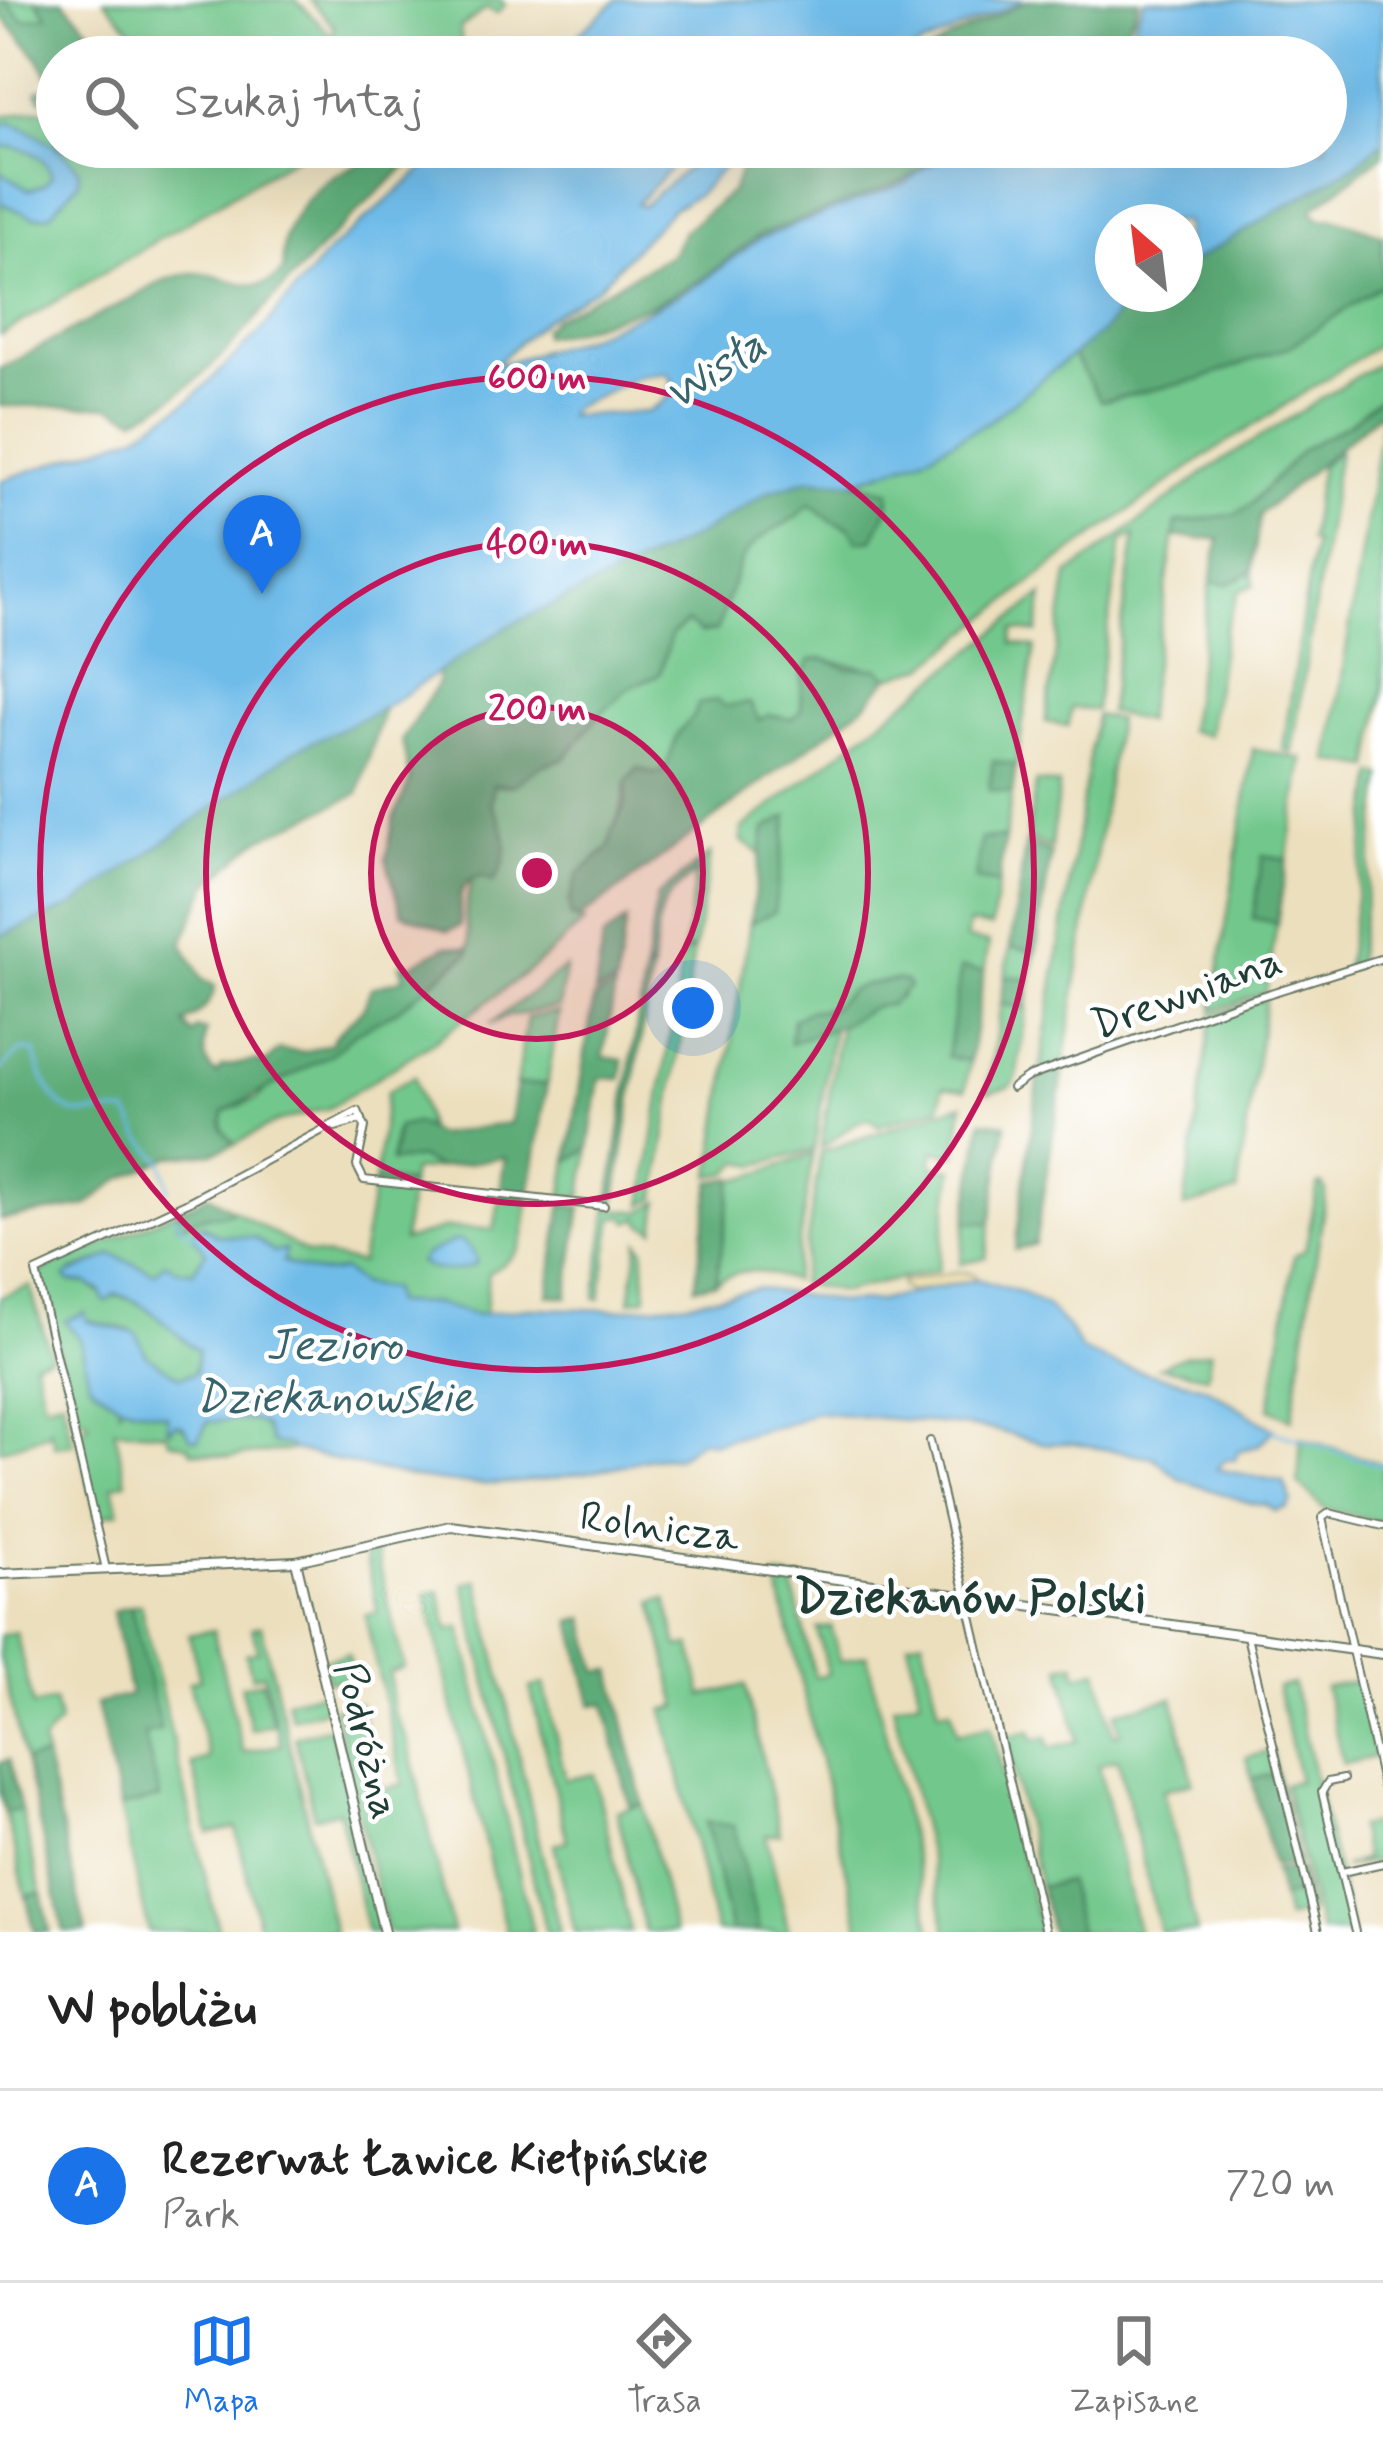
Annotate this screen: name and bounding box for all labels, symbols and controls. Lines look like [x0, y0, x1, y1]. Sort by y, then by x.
search box [36, 36, 1347, 168]
icon: search [78, 69, 144, 135]
text: Szukaj tutaj [174, 73, 423, 132]
north arrow [1095, 204, 1203, 312]
water label: Wisła [654, 316, 778, 426]
text: 600 m [487, 356, 587, 403]
pin: A [223, 495, 301, 594]
text: 400 m [486, 522, 588, 569]
text: 200 m [488, 687, 586, 734]
centre of rings [516, 852, 558, 894]
street label: Drewniana [1084, 934, 1290, 1054]
your location [663, 978, 723, 1038]
water label: Jezioro Dziekanowskie [195, 1317, 474, 1428]
street label: Rolnicza [576, 1490, 744, 1567]
district label: Dziekanów Polski [794, 1567, 1146, 1630]
street label: Podróżna [320, 1656, 412, 1825]
text: W pobliżu [48, 1977, 256, 2043]
text: Rezerwat Ławice Kiełpińskie [162, 2131, 708, 2190]
text: A [74, 2160, 100, 2211]
text: 720 m [1226, 2160, 1335, 2211]
text: Park [162, 2190, 240, 2241]
tab: Mapa [184, 2308, 259, 2424]
tab: Trasa [627, 2308, 702, 2424]
tab: Zapisane [1070, 2308, 1199, 2424]

